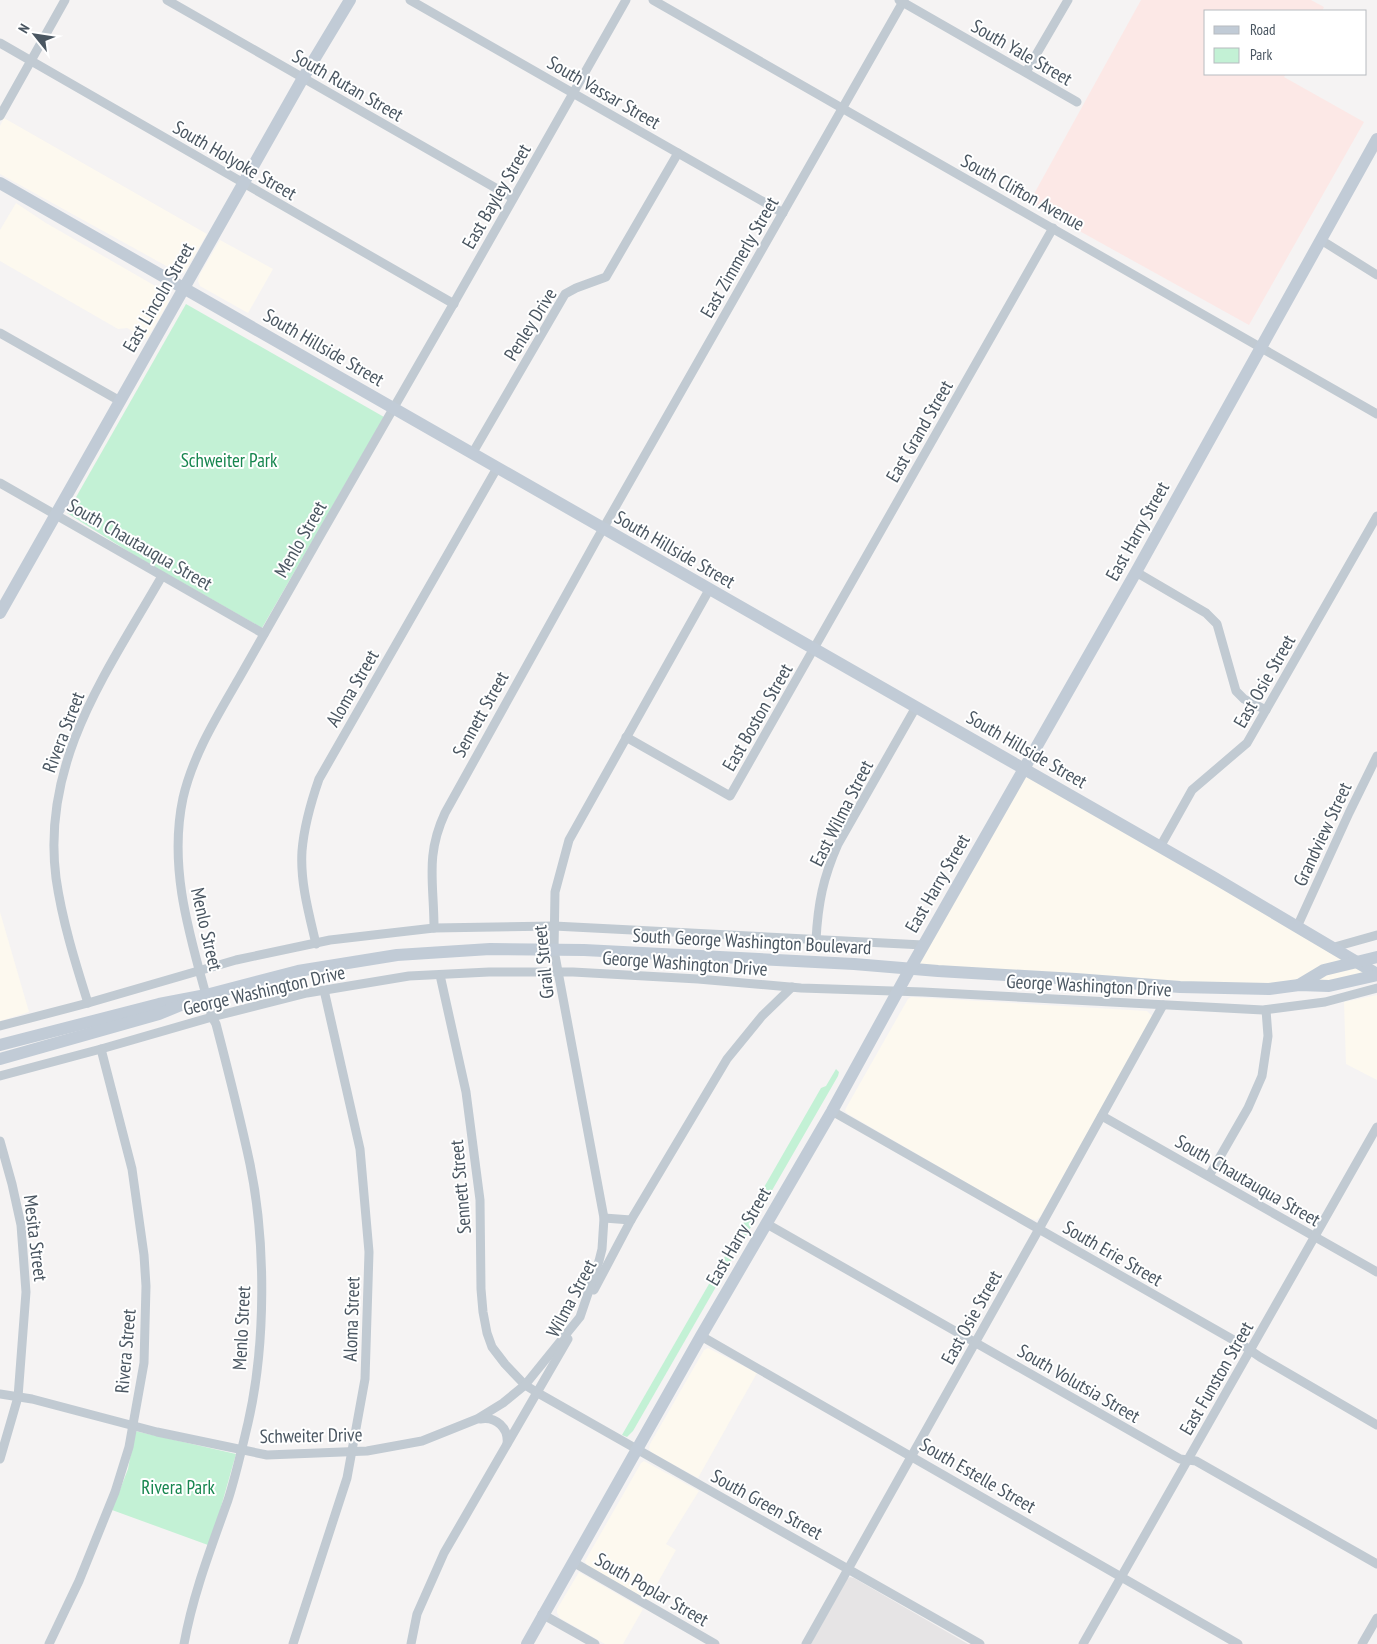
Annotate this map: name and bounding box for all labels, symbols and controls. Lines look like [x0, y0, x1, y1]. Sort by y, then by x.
north arrow [10, 10, 60, 60]
legend [1204, 10, 1367, 75]
street label: South Yale Street [967, 13, 1077, 91]
text: Road [1250, 20, 1276, 39]
text: N [14, 21, 33, 36]
street label: South Rutan Street [288, 44, 408, 127]
text: Park [1250, 45, 1272, 64]
street label: South Vassar Street [543, 50, 665, 134]
street label: South Holyoke Street [169, 115, 302, 205]
street label: East Bayley Street [456, 139, 536, 253]
street label: South Clifton Avenue [957, 148, 1089, 236]
street label: East Zimmerly Street [695, 192, 784, 322]
street label: East Lincoln Street [117, 237, 199, 356]
street label: Penley Drive [498, 283, 562, 365]
street label: South Hillside Street [259, 303, 389, 392]
street label: East Grand Street [880, 375, 958, 486]
park label: Schweiter Park [181, 448, 278, 472]
street label: East Harry Street [1100, 477, 1174, 585]
street label: South Chautauqua Street [63, 493, 218, 596]
street label: Menlo Street [269, 496, 332, 582]
street label: South Hillside Street [610, 505, 740, 594]
street label: East Osie Street [1228, 629, 1301, 732]
street label: Aloma Street [320, 645, 384, 731]
street label: East Boston Street [717, 658, 798, 775]
street label: Sennett Street [447, 666, 514, 761]
street label: Rivera Street [37, 687, 90, 776]
street label: South Hillside Street [962, 705, 1092, 794]
street label: East Wilma Street [804, 755, 878, 870]
street label: Grandview Street [1287, 777, 1357, 890]
street label: East Harry Street [899, 829, 975, 936]
street label: Menlo Street [186, 885, 228, 974]
street label: Grail Street [527, 923, 559, 1000]
street label: South George Washington Boulevard [632, 923, 872, 959]
street label: George Washington Drive [602, 945, 769, 981]
street label: George Washington Drive [181, 960, 348, 1020]
street label: George Washington Drive [1006, 969, 1172, 1001]
street label: South Chautauqua Street [1171, 1129, 1326, 1232]
street label: Sennett Street [444, 1138, 476, 1235]
street label: East Harry Street [700, 1182, 776, 1289]
street label: Mesita Street [19, 1194, 53, 1283]
street label: South Erie Street [1059, 1215, 1168, 1291]
street label: Wilma Street [541, 1254, 602, 1341]
street label: East Osie Street [935, 1265, 1007, 1368]
street label: Aloma Street [338, 1275, 365, 1362]
street label: Menlo Street [227, 1285, 255, 1371]
street label: Rivera Street [109, 1307, 141, 1394]
street label: East Funston Street [1174, 1316, 1259, 1439]
street label: South Volutsia Street [1014, 1338, 1145, 1428]
street label: Schweiter Drive [259, 1422, 363, 1448]
street label: South Estelle Street [916, 1432, 1041, 1518]
street label: South Green Street [707, 1463, 828, 1545]
park label: Rivera Park [141, 1475, 215, 1499]
street label: South Poplar Street [591, 1547, 714, 1632]

